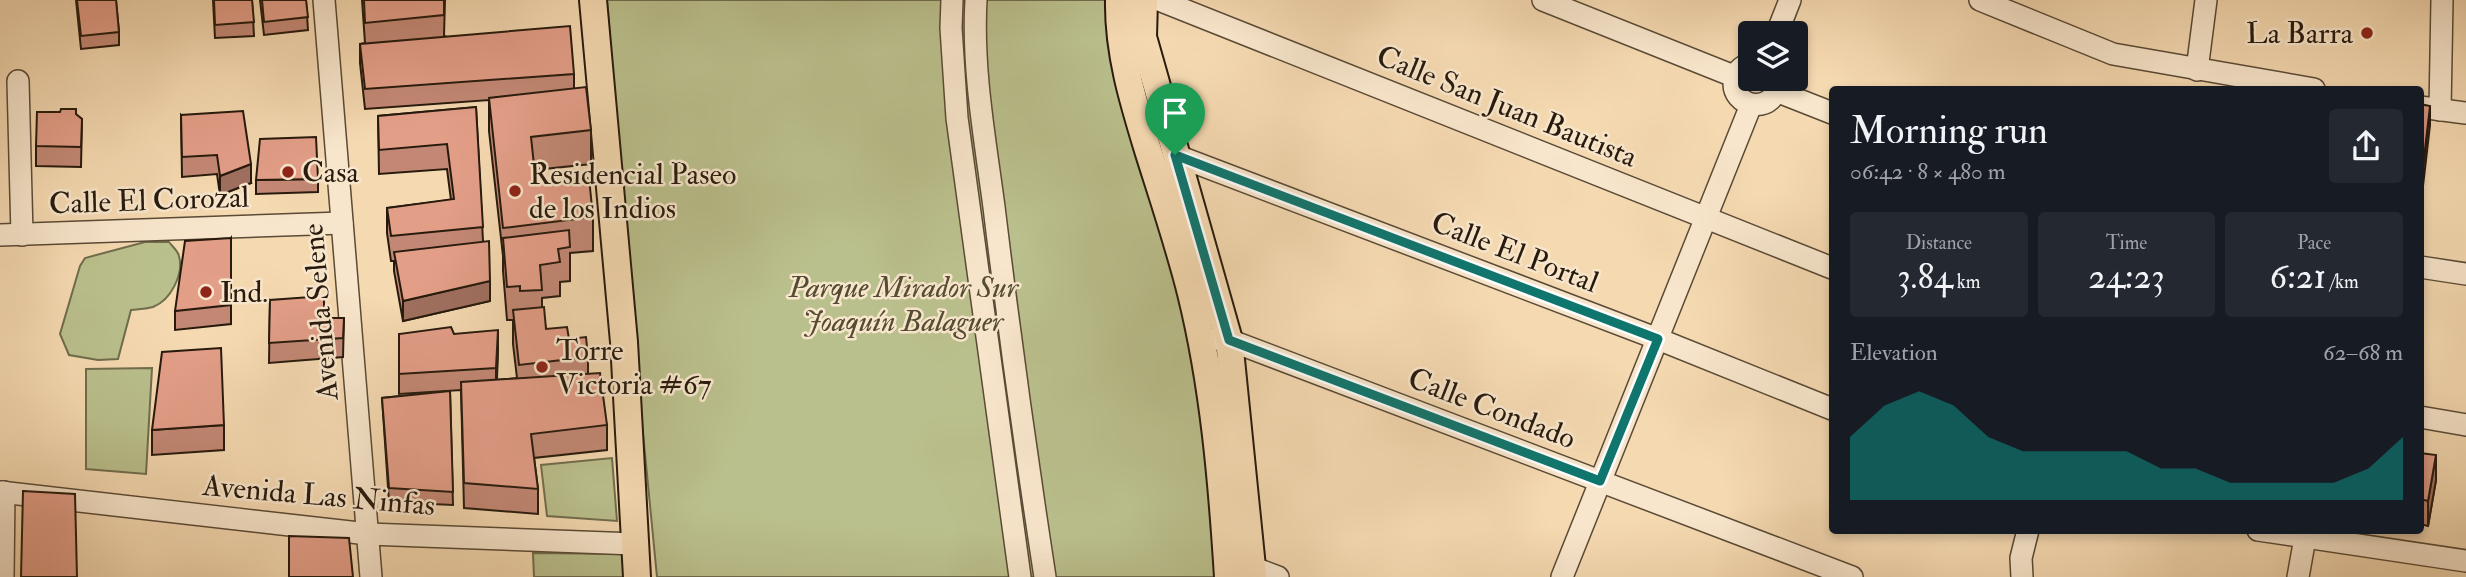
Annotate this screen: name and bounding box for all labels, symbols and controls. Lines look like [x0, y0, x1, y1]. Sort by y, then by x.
place label: La Barra [2246, 15, 2354, 52]
map controls [1738, 21, 1808, 91]
button: layers [1738, 21, 1808, 91]
marker: La Barra [2359, 25, 2375, 41]
street label: Calle San Juan Bautista [1371, 37, 1643, 176]
pin [1145, 83, 1205, 155]
icon: arrive [1156, 94, 1194, 132]
text: Morning run [1850, 107, 2048, 155]
button: share [2329, 109, 2403, 183]
place label: Casa [302, 154, 359, 191]
place label: Residencial Paseo de los Indios [529, 156, 736, 227]
text: 06:42 · 8 × 480 m [1850, 157, 2006, 186]
marker: Casa [280, 164, 296, 180]
street label: Calle El Corozal [48, 179, 250, 222]
marker: Residencial Paseo de los Indios [507, 183, 523, 199]
street label: Calle El Portal [1426, 204, 1604, 301]
street label: Avenida Selene [294, 222, 347, 403]
text: Distance [1906, 231, 1972, 255]
text: Time [2106, 231, 2147, 255]
text: Pace [2297, 231, 2331, 255]
text: 3.84 [1897, 255, 1953, 299]
text: 24:23 [2088, 255, 2165, 299]
text: 6:21 [2270, 255, 2326, 299]
park label: Parque Mirador Sur Joaquín Balaguer [787, 269, 1020, 340]
text: km [1953, 270, 1980, 294]
text: /km [2326, 270, 2359, 294]
place label: Ind. [220, 274, 268, 311]
marker: Ind. [198, 284, 214, 300]
place label: Torre Victoria #67 [556, 332, 712, 403]
text: Elevation [1850, 338, 1938, 367]
text: 62–68 m [2323, 338, 2403, 367]
marker: Torre Victoria #67 [534, 359, 550, 375]
street label: Calle Condado [1403, 360, 1581, 457]
street label: Avenida Las Ninfas [200, 467, 437, 524]

